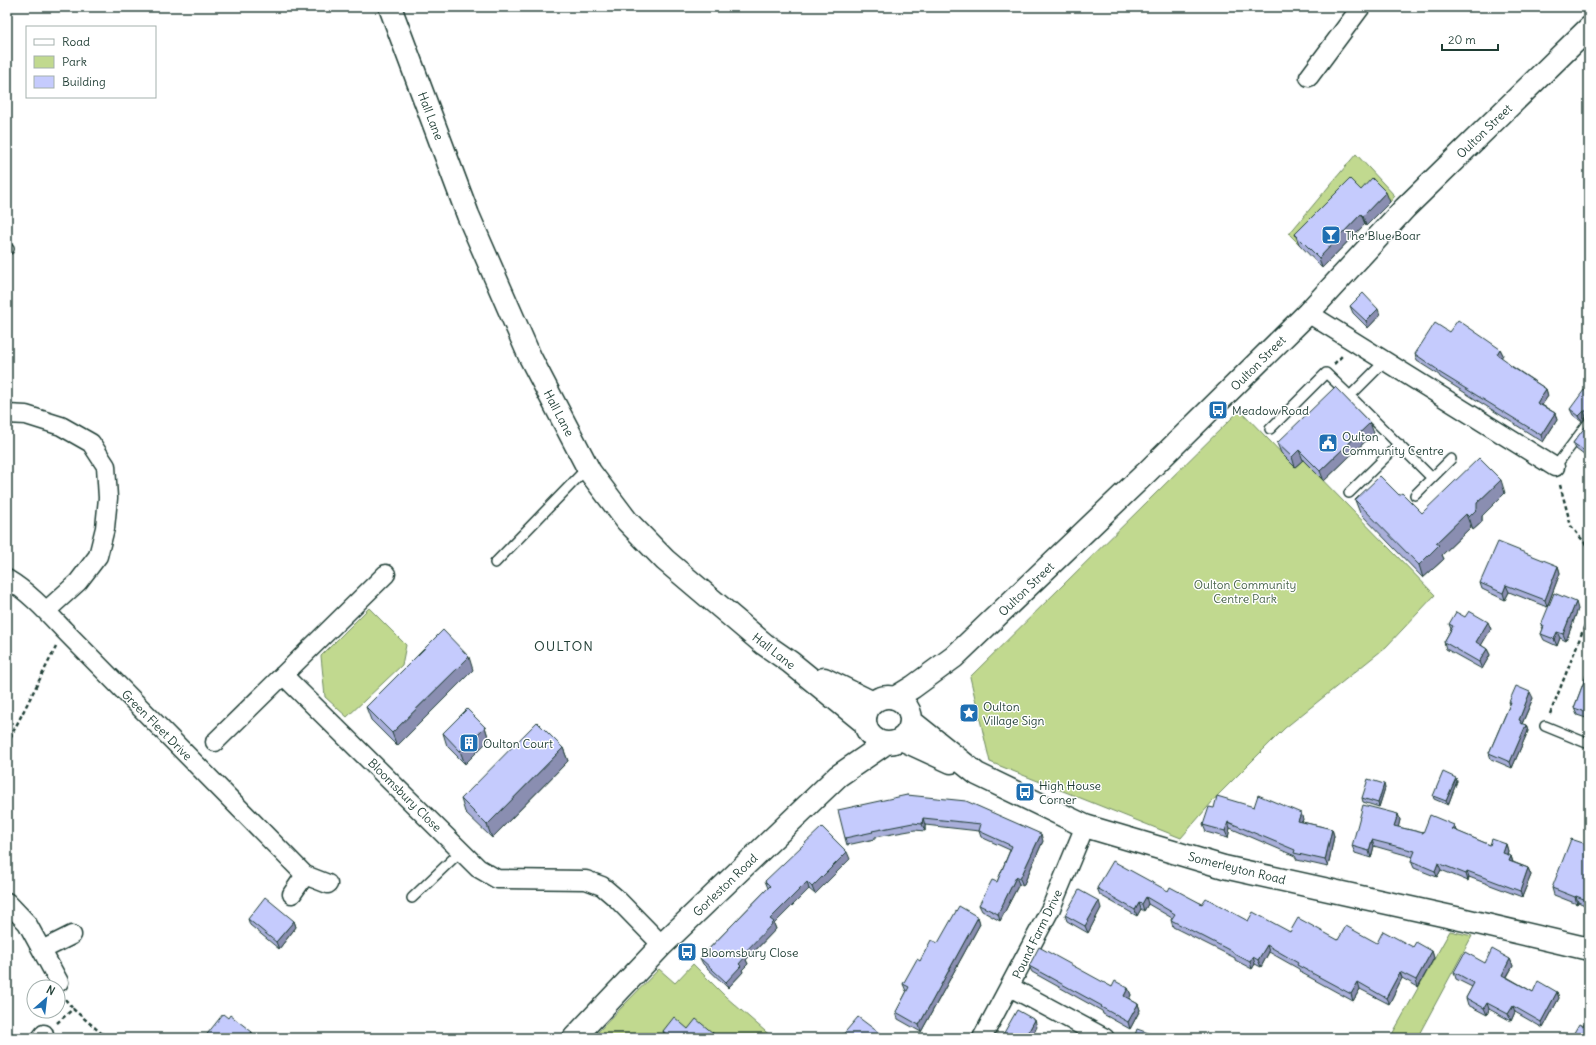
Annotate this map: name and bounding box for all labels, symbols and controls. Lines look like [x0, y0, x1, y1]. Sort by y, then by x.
legend [26, 26, 156, 98]
scale bar [1442, 26, 1498, 52]
text: 20 m [1448, 32, 1476, 47]
text: Road [62, 34, 90, 49]
text: Park [62, 54, 87, 69]
text: Building [62, 74, 106, 89]
street label: Hall Lane [415, 90, 447, 142]
street label: Oulton Street [1453, 101, 1515, 161]
bar icon: The Blue Boar [1320, 224, 1342, 246]
place label: The Blue Boar [1345, 228, 1421, 243]
street label: Oulton Street [1227, 332, 1289, 394]
street label: Hall Lane [541, 387, 577, 439]
bus stop icon: Meadow Road [1207, 399, 1229, 421]
place label: Meadow Road [1232, 403, 1309, 418]
place label: Oulton Community Centre [1342, 429, 1444, 458]
public building icon: Oulton Community Centre [1317, 432, 1339, 454]
street label: Oulton Street [995, 559, 1057, 619]
park label: Oulton Community Centre Park [1194, 577, 1296, 606]
street label: Hall Lane [750, 630, 798, 672]
district label: OULTON [534, 637, 594, 655]
street label: Green Fleet Drive [119, 687, 195, 763]
place label: Oulton Village Sign [983, 699, 1044, 728]
place icon: Oulton Village Sign [958, 702, 980, 724]
building icon: Oulton Court [458, 732, 480, 754]
place label: Oulton Court [483, 736, 553, 751]
street label: Bloomsbury Close [365, 755, 445, 835]
place label: High House Corner [1039, 778, 1101, 807]
bus stop icon: High House Corner [1014, 781, 1036, 803]
street label: Somerleyton Road [1187, 849, 1287, 887]
street label: Gorleston Road [690, 851, 760, 919]
street label: Pound Farm Drive [1009, 887, 1065, 981]
bus stop icon: Bloomsbury Close [676, 941, 698, 963]
place label: Bloomsbury Close [701, 945, 798, 960]
north arrow [26, 979, 66, 1019]
text: N [44, 982, 57, 998]

